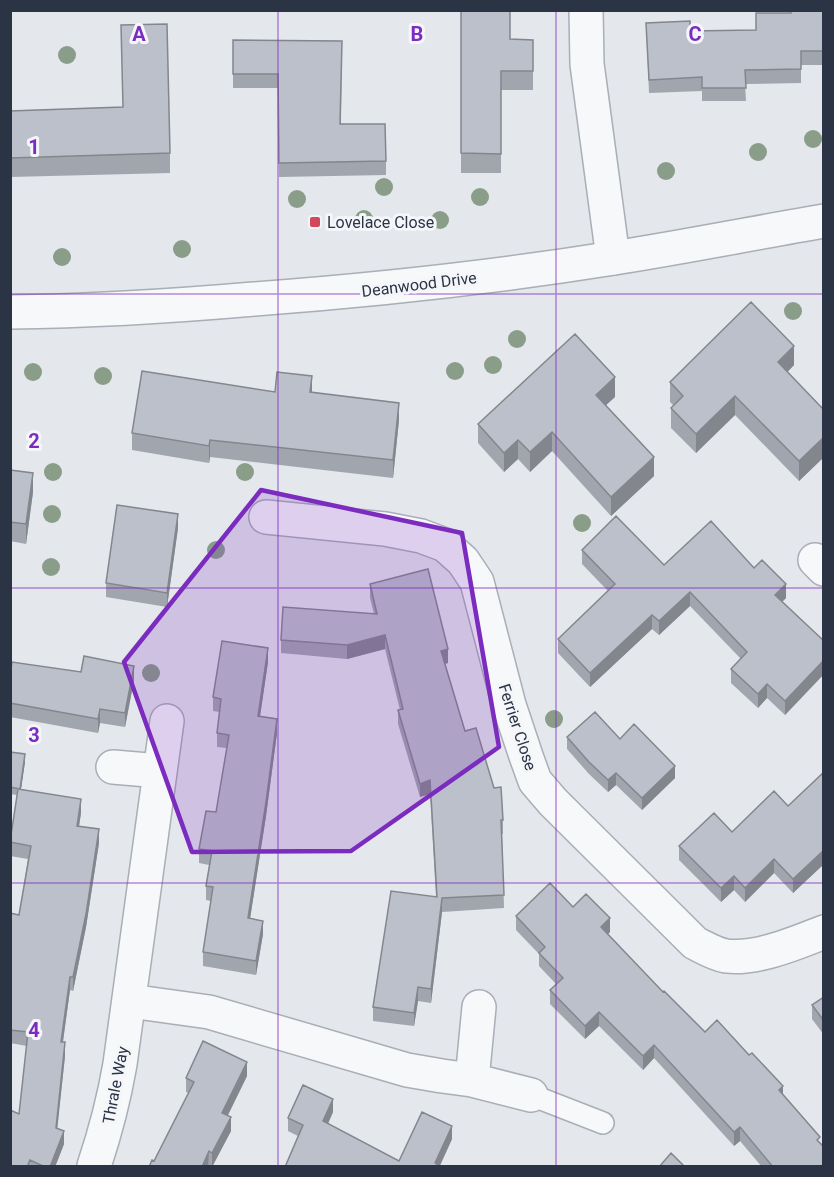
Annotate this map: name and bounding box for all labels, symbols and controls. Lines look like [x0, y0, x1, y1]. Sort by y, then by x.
text: A [132, 22, 146, 46]
text: B [411, 22, 423, 46]
text: C [688, 22, 702, 46]
text: 1 [28, 135, 40, 159]
place label: Lovelace Close [327, 213, 434, 232]
marker: Lovelace Close [308, 215, 322, 229]
street label: Deanwood Drive [360, 268, 478, 301]
text: 2 [28, 429, 40, 453]
street label: Ferrier Close [495, 681, 540, 773]
text: 3 [28, 723, 40, 747]
text: 4 [28, 1018, 40, 1042]
street label: Thrale Way [99, 1044, 132, 1125]

